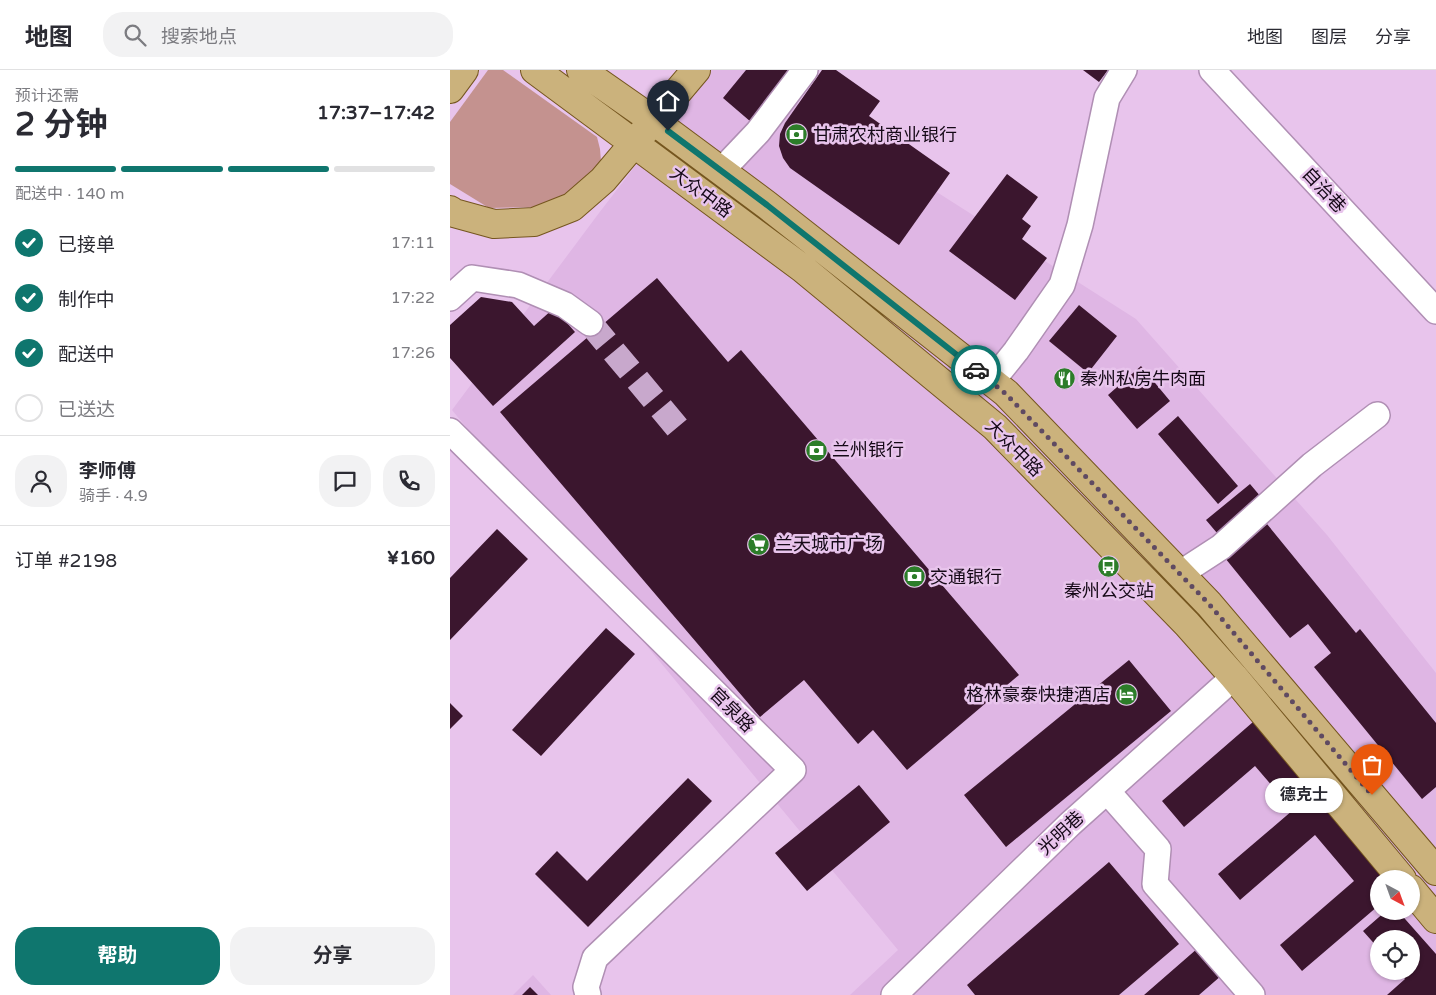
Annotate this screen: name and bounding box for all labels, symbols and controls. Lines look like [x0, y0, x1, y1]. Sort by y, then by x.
search box [103, 12, 453, 57]
icon: search [121, 21, 149, 49]
text: 地图 [25, 23, 73, 52]
text: 搜索地点 [161, 26, 237, 48]
text: 地图 [1247, 26, 1283, 48]
text: 图层 [1311, 26, 1347, 48]
text: 分享 [1375, 26, 1411, 48]
pin [647, 80, 689, 131]
text: 预计还需 [15, 86, 79, 106]
icon: home [654, 87, 682, 115]
text: 17:37–17:42 [317, 102, 435, 124]
text: 2 分钟 [15, 106, 107, 144]
bank icon: 甘肃农村商业银行 [785, 123, 809, 147]
place label: 甘肃农村商业银行 [813, 124, 957, 146]
street label: 大众中路 [666, 162, 736, 222]
street label: 自治巷 [1298, 163, 1350, 217]
text: 配送中 · 140 m [15, 184, 124, 204]
icon: check [15, 229, 43, 257]
text: 17:11 [391, 233, 435, 253]
text: 已接单 [58, 234, 115, 256]
icon: check [15, 284, 43, 312]
text: 17:22 [391, 288, 435, 308]
text: 制作中 [58, 289, 115, 311]
icon: check [15, 339, 43, 367]
text: 17:26 [391, 343, 435, 363]
text: 配送中 [58, 344, 115, 366]
courier [951, 345, 1001, 395]
icon: car [962, 356, 990, 384]
restaurant icon: 秦州私房牛肉面 [1052, 367, 1076, 391]
place label: 秦州私房牛肉面 [1080, 368, 1206, 390]
text: 已送达 [58, 399, 115, 421]
street label: 大众中路 [981, 415, 1047, 481]
bank icon: 兰州银行 [804, 438, 828, 462]
place label: 兰州银行 [832, 439, 904, 461]
button: person [15, 455, 67, 507]
button: chat [319, 455, 371, 507]
button: phone [383, 455, 435, 507]
text: 李师傅 [79, 460, 136, 482]
text: 骑手 · 4.9 [79, 486, 148, 506]
supermarket icon: 兰天城市广场 [747, 532, 771, 556]
place label: 兰天城市广场 [775, 533, 883, 555]
text: ¥160 [387, 547, 435, 569]
text: 订单 #2198 [15, 550, 117, 572]
bus stop icon: 秦州公交站 [1097, 554, 1121, 578]
bank icon: 交通银行 [902, 565, 926, 589]
place label: 交通银行 [930, 566, 1002, 588]
place label: 秦州公交站 [1064, 580, 1154, 602]
street label: 官泉路 [705, 683, 759, 737]
hotel icon: 格林豪泰快捷酒店 [1114, 683, 1138, 707]
place label: 格林豪泰快捷酒店 [966, 684, 1110, 706]
pin [1351, 744, 1393, 795]
icon: bag [1358, 751, 1386, 779]
callout: 德克士 [1264, 778, 1342, 812]
text: 德克士 [1280, 785, 1328, 805]
street label: 光明巷 [1034, 807, 1088, 859]
north arrow [1370, 870, 1420, 920]
map controls [1370, 870, 1420, 980]
button: 帮助 [15, 927, 220, 985]
button: 分享 [230, 927, 435, 985]
button: locate [1370, 930, 1420, 980]

